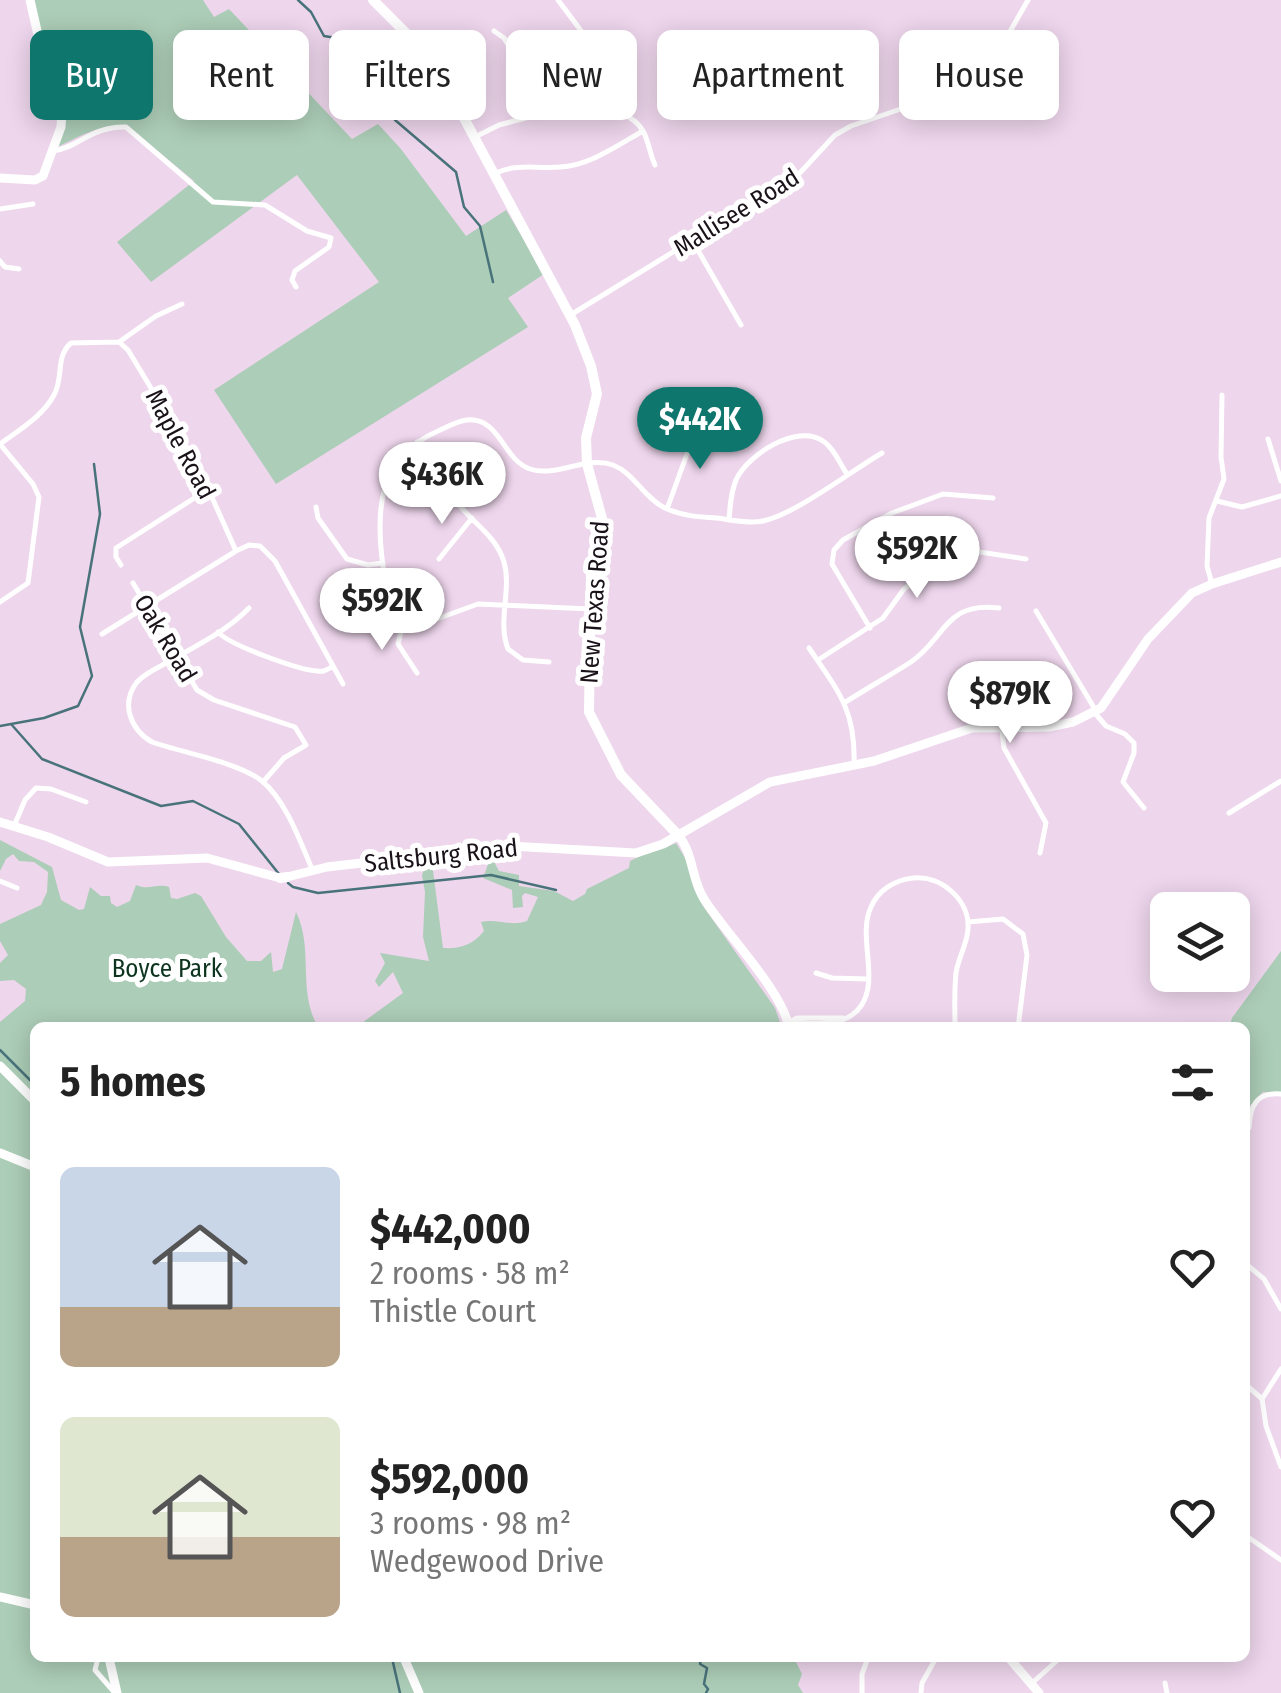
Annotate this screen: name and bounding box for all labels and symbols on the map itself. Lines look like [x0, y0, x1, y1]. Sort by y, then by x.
street label: Mallisee Road [668, 162, 805, 263]
street label: Maple Road [139, 385, 221, 504]
pin: $442K [630, 387, 770, 472]
pin: $436K [372, 442, 512, 527]
pin: $592K [847, 516, 987, 601]
street label: New Texas Road [574, 520, 616, 684]
pin: $592K [312, 568, 452, 653]
street label: Oak Road [127, 589, 203, 688]
pin: $879K [940, 661, 1080, 746]
street label: Saltsburg Road [363, 833, 519, 879]
park label: Boyce Park [112, 954, 223, 984]

